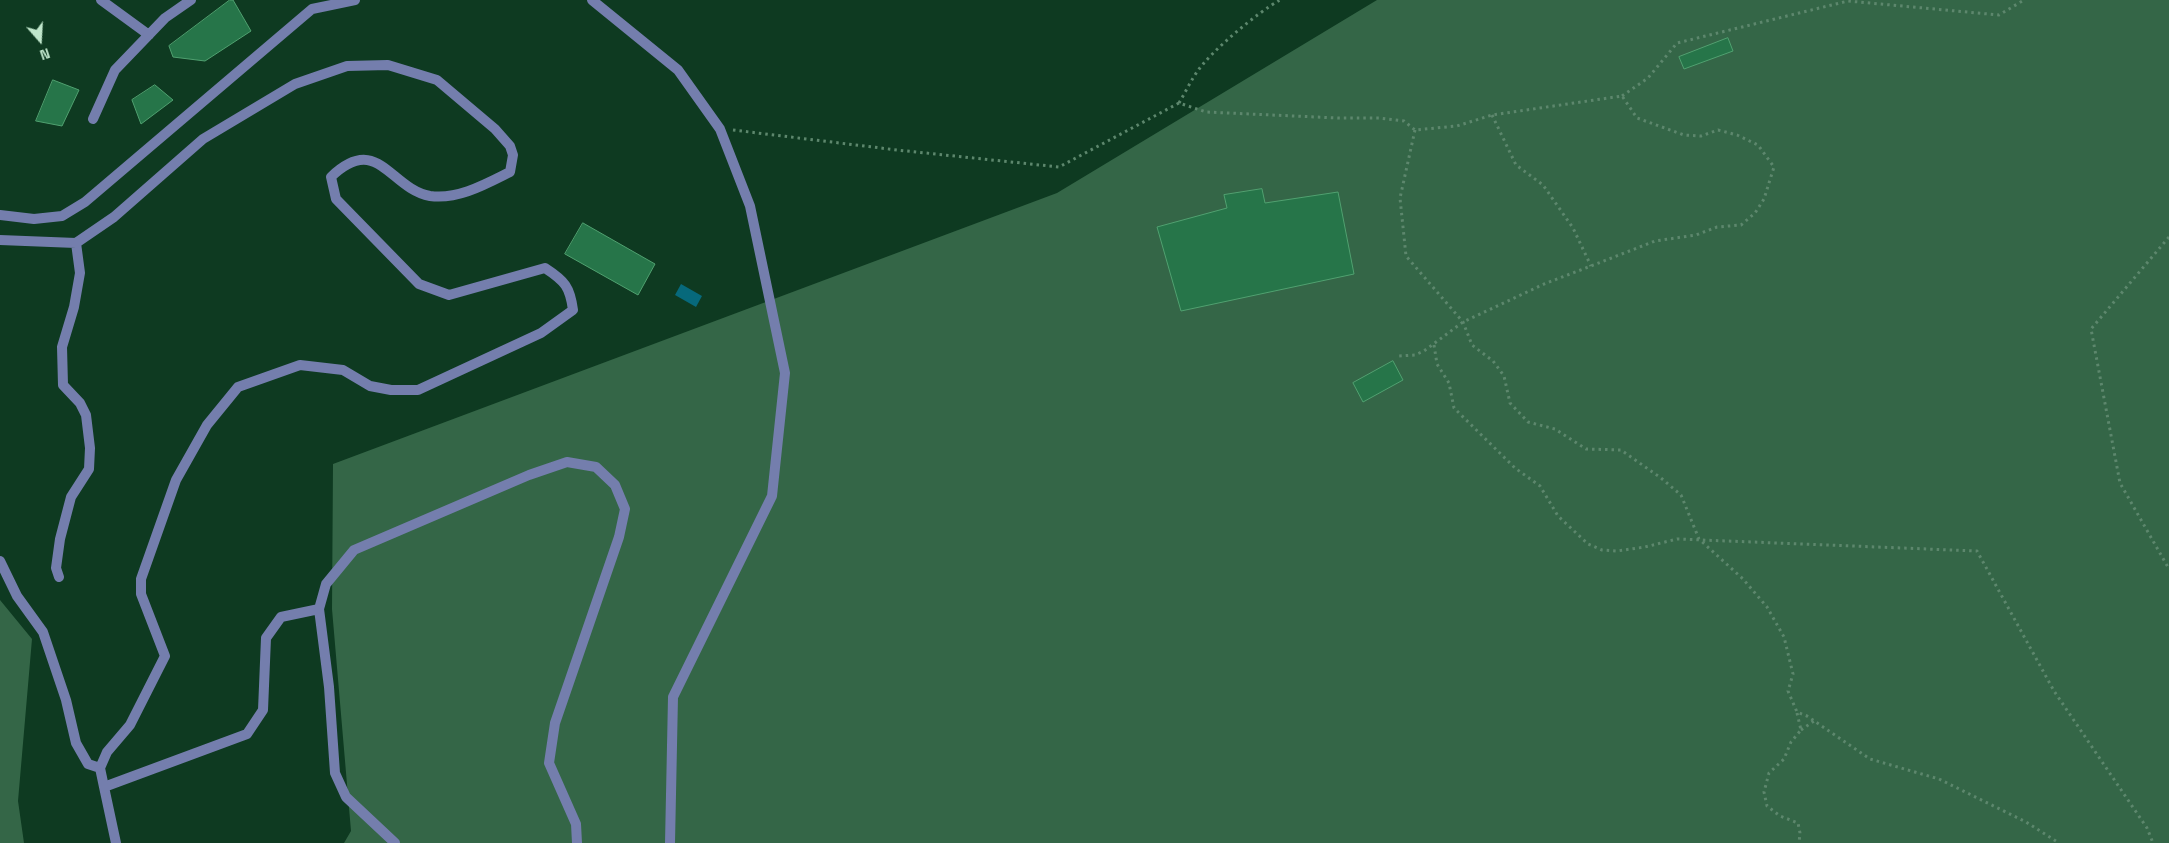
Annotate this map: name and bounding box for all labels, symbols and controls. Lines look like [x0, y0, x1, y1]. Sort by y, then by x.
north arrow [15, 15, 65, 65]
text: N [38, 44, 52, 64]

